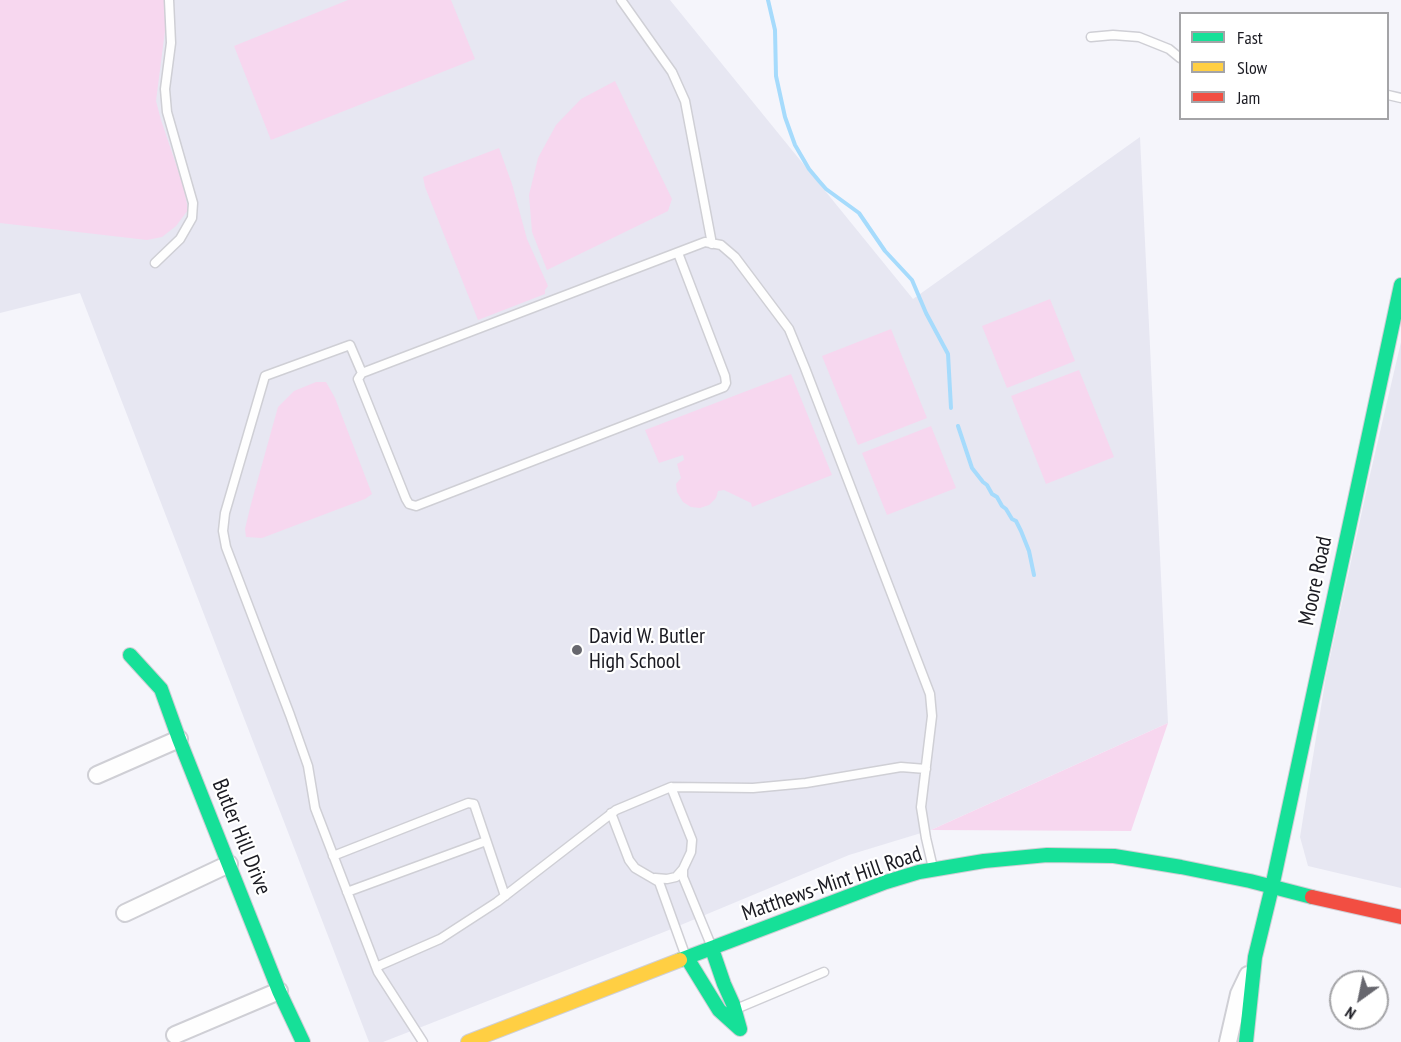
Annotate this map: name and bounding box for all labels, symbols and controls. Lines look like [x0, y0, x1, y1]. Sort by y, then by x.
legend [1179, 12, 1389, 120]
text: Fast [1237, 26, 1263, 49]
text: Slow [1237, 56, 1267, 79]
text: Jam [1237, 86, 1260, 109]
street label: Moore Road [1294, 534, 1338, 628]
place label: David W. Butler High School [589, 624, 705, 676]
marker: David W. Butler High School [570, 643, 584, 657]
street label: Butler Hill Drive [206, 775, 276, 899]
street label: Matthews-Mint Hill Road [739, 841, 925, 927]
north arrow [1329, 970, 1389, 1030]
text: N [1341, 1003, 1359, 1024]

